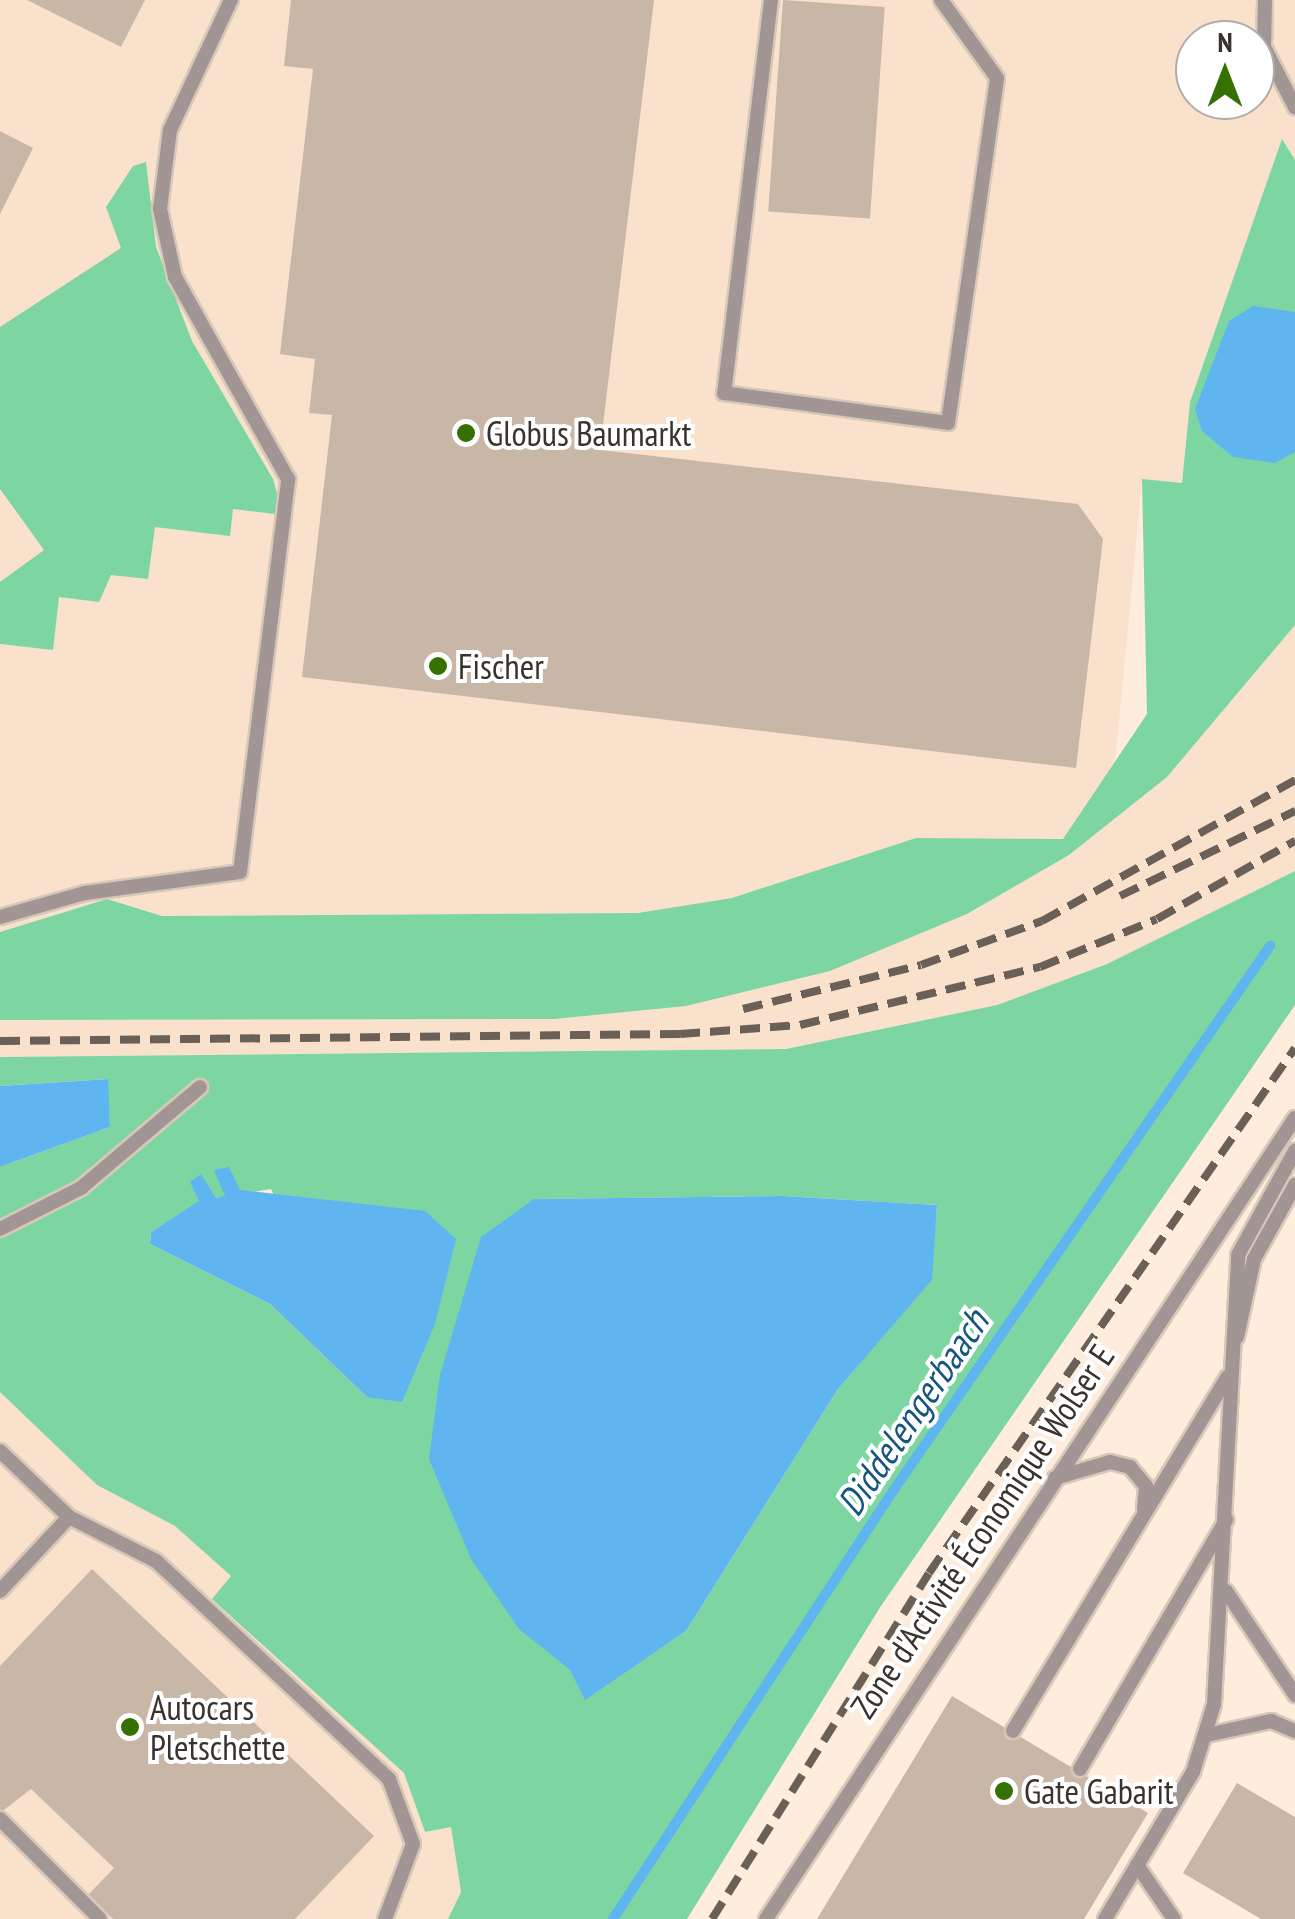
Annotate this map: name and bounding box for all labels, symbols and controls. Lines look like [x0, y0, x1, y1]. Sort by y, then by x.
north arrow [1175, 20, 1275, 120]
text: N [1217, 23, 1233, 60]
place label: Globus Baumarkt [486, 412, 691, 454]
marker: Globus Baumarkt [455, 422, 477, 444]
place label: Fischer [458, 645, 544, 687]
marker: Fischer [427, 655, 449, 677]
water label: Diddelengerbaach [827, 1301, 997, 1523]
street label: Zone d'Activité Économique Wolser E [841, 1336, 1123, 1726]
place label: Autocars Pletschette [150, 1686, 286, 1768]
marker: Autocars Pletschette [119, 1716, 141, 1738]
place label: Gate Gabarit [1024, 1770, 1174, 1812]
marker: Gate Gabarit [993, 1780, 1015, 1802]

